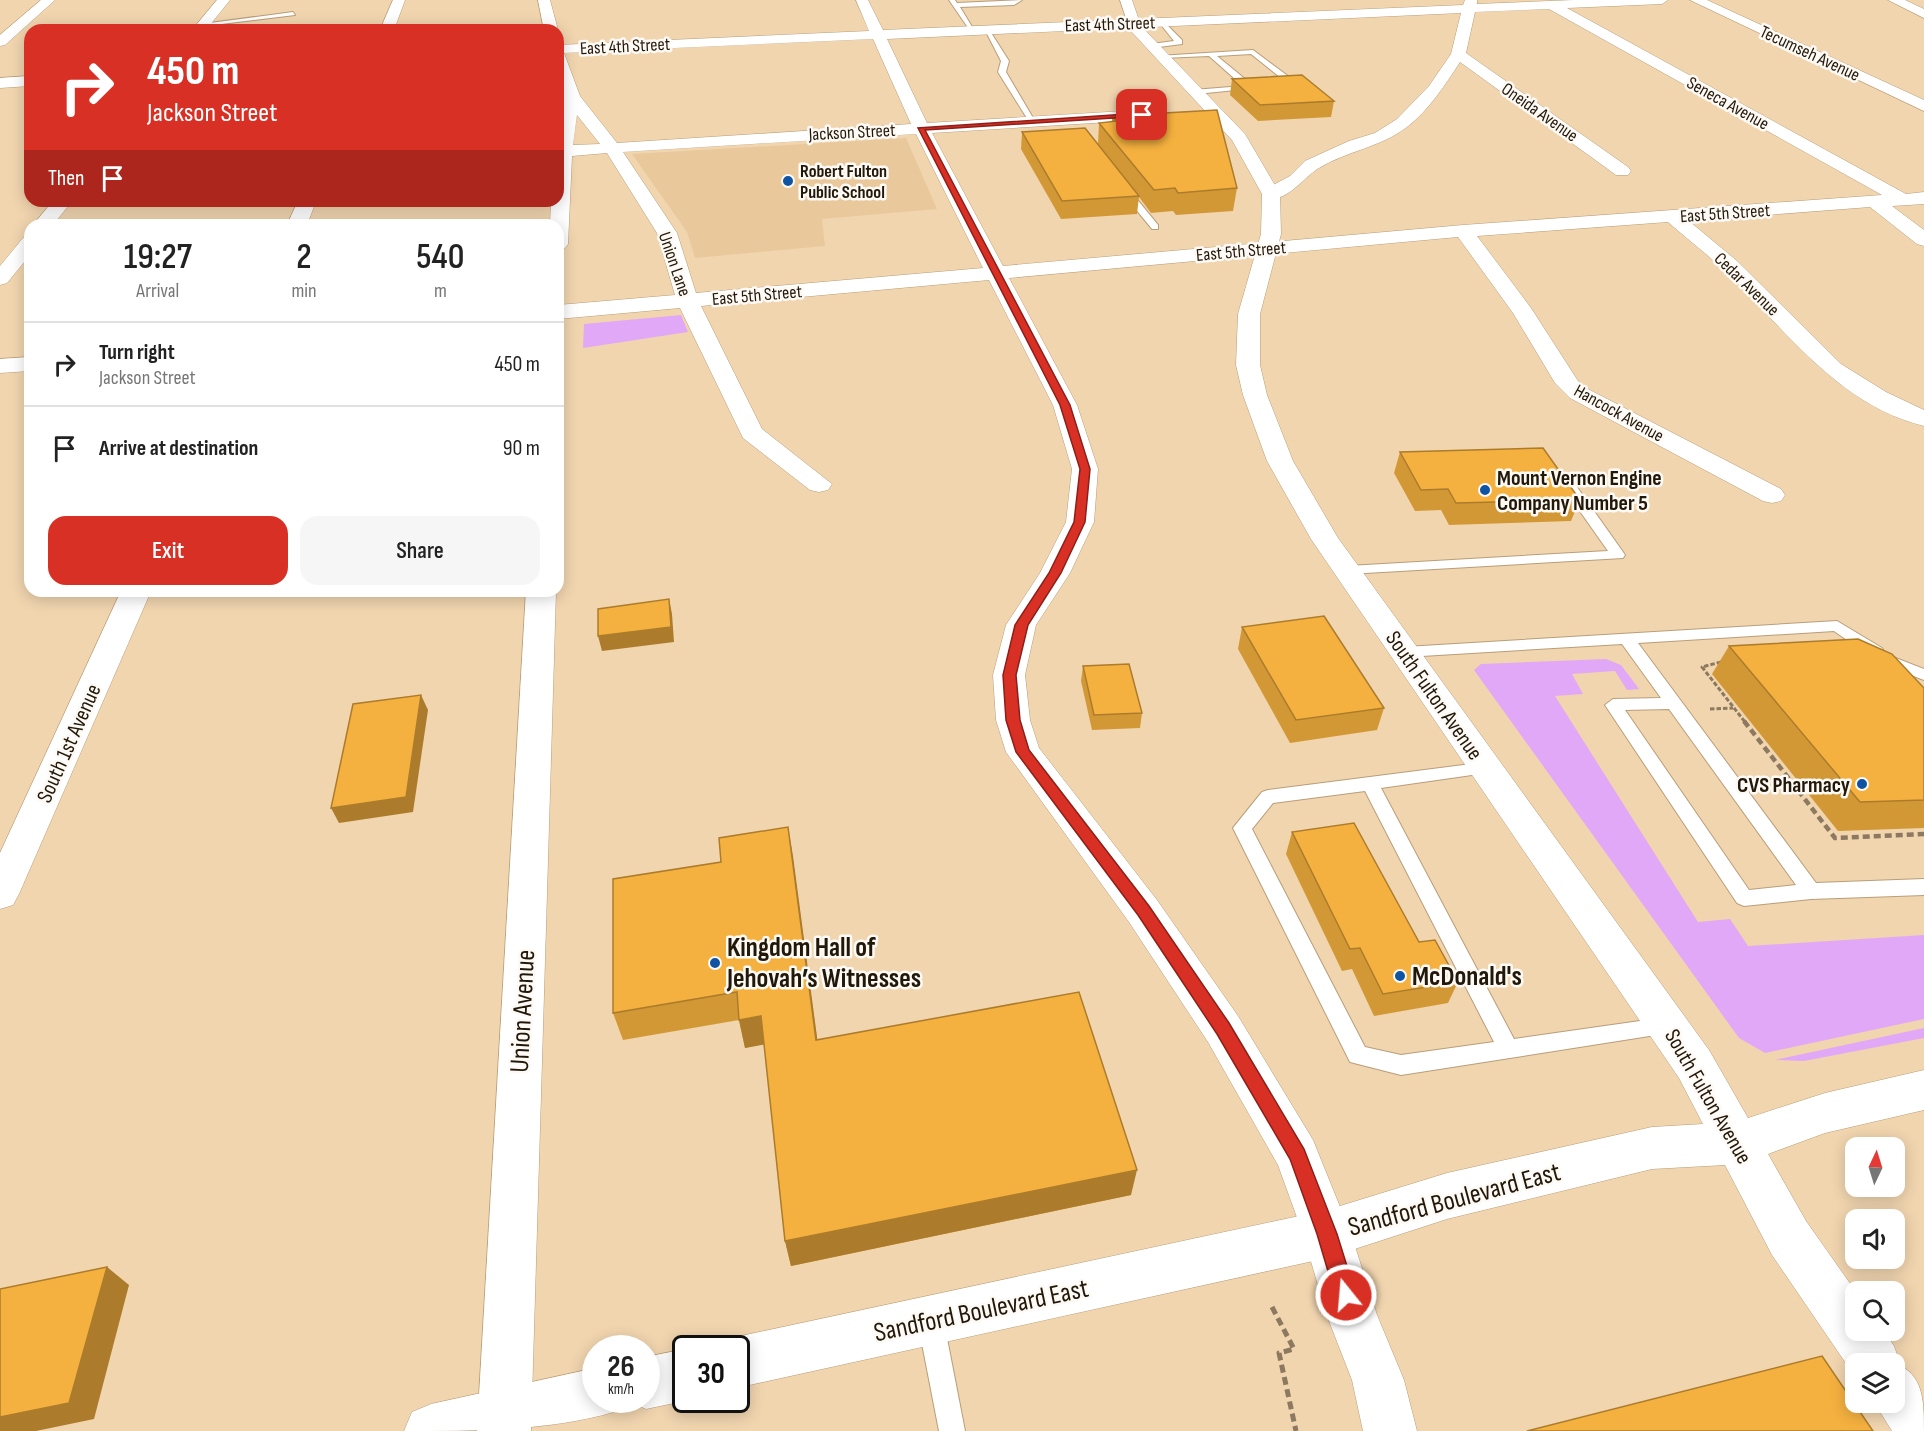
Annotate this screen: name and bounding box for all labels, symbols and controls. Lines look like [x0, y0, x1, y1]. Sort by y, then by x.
street label: East 4th Street [1064, 12, 1156, 37]
street label: Tecumseh Avenue [1756, 21, 1863, 86]
street label: East 4th Street [579, 34, 671, 59]
text: 450 m [147, 46, 239, 97]
icon: right [48, 48, 126, 126]
street label: Seneca Avenue [1683, 72, 1772, 135]
street label: Oneida Avenue [1497, 78, 1582, 146]
pin [1116, 89, 1167, 140]
text: Jackson Street [147, 97, 277, 129]
icon: arrive [1125, 98, 1158, 131]
street label: Jackson Street [807, 120, 896, 145]
place label: Robert Fulton Public School [800, 161, 887, 203]
icon: arrive [96, 162, 129, 195]
text: Then [48, 165, 84, 192]
marker: Robert Fulton Public School [781, 174, 795, 188]
street label: East 5th Street [1679, 200, 1771, 227]
street label: Union Lane [654, 229, 695, 299]
text: 19:27 [124, 236, 192, 279]
text: 2 [296, 236, 312, 279]
text: 540 [416, 236, 464, 279]
street label: East 5th Street [1195, 237, 1287, 266]
street label: Cedar Avenue [1710, 248, 1784, 320]
text: Arrival [136, 279, 179, 303]
text: min [291, 279, 317, 303]
text: m [434, 279, 447, 303]
street label: East 5th Street [711, 281, 803, 310]
text: Turn right [99, 339, 175, 366]
icon: right [48, 348, 81, 381]
text: 450 m [494, 351, 540, 378]
text: Jackson Street [99, 366, 196, 390]
street label: Hancock Avenue [1570, 380, 1667, 447]
icon: arrive [48, 432, 81, 465]
text: Arrive at destination [99, 435, 258, 462]
text: 90 m [503, 435, 540, 462]
place label: Mount Vernon Engine Company Number 5 [1497, 465, 1662, 517]
marker: Mount Vernon Engine Company Number 5 [1478, 483, 1492, 497]
button: Exit [48, 516, 288, 585]
button: Share [300, 516, 540, 585]
street label: South Fulton Avenue [1379, 626, 1488, 766]
street label: South 1st Avenue [31, 680, 108, 807]
place label: CVS Pharmacy [1737, 772, 1850, 799]
marker: CVS Pharmacy [1855, 777, 1869, 791]
place label: Kingdom Hall of Jehovah’s Witnesses [726, 932, 921, 995]
street label: Union Avenue [504, 949, 542, 1073]
marker: Kingdom Hall of Jehovah’s Witnesses [708, 956, 722, 970]
place label: McDonald's [1412, 961, 1522, 993]
marker: McDonald's [1393, 969, 1407, 983]
street label: South Fulton Avenue [1658, 1024, 1757, 1169]
north arrow [1845, 1137, 1905, 1197]
map controls [1845, 1137, 1905, 1413]
street label: Sandford Boulevard East [1345, 1156, 1564, 1244]
button: sound [1845, 1209, 1905, 1269]
position arrow [1314, 1263, 1378, 1327]
street label: Sandford Boulevard East [871, 1273, 1091, 1349]
button: search [1845, 1281, 1905, 1341]
speed limit sign: 30 [672, 1335, 750, 1413]
text: 26 [607, 1349, 635, 1385]
button: layers [1845, 1353, 1905, 1413]
text: km/h [608, 1380, 634, 1399]

